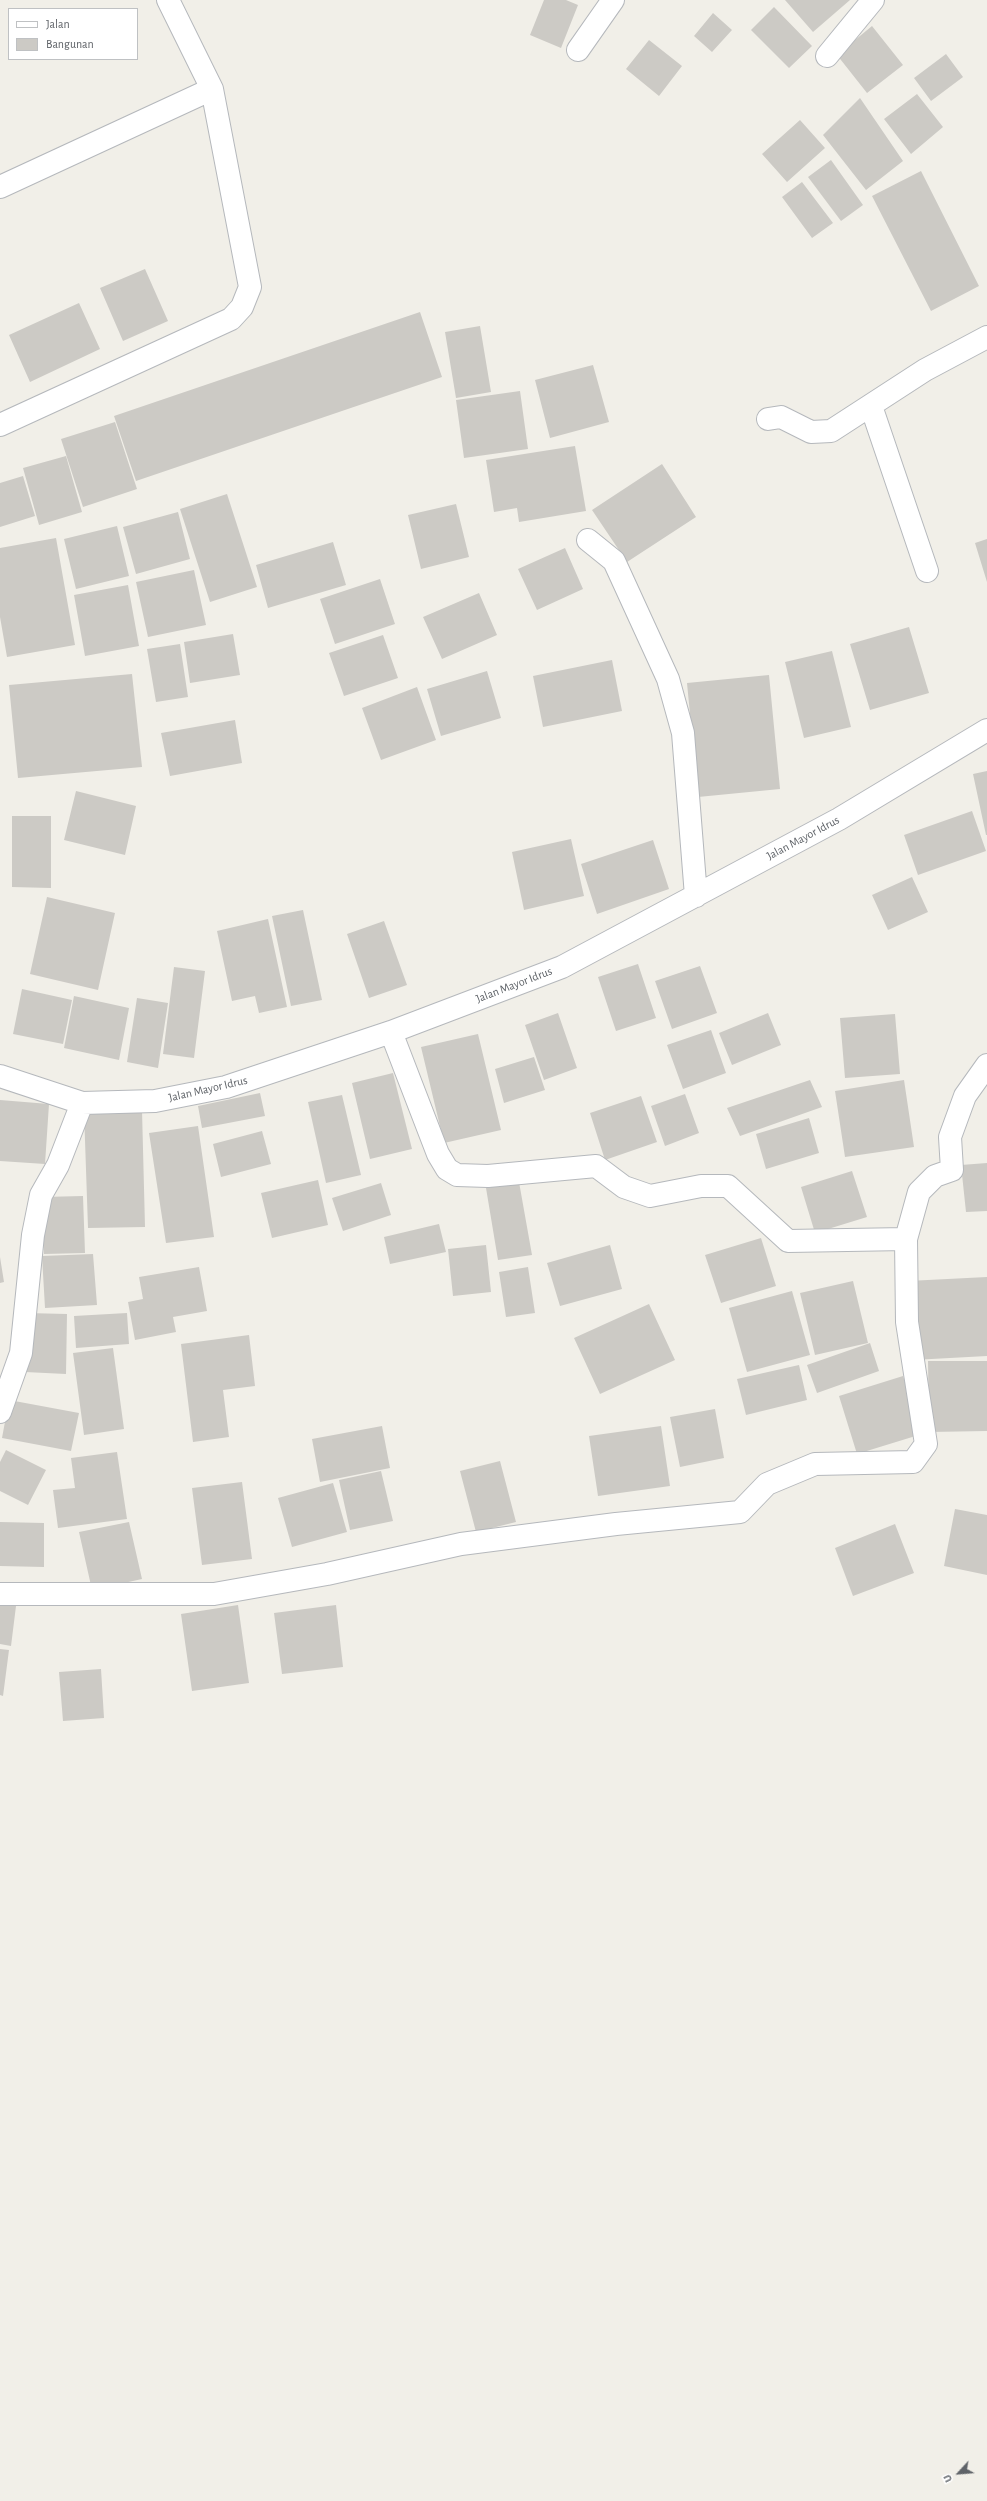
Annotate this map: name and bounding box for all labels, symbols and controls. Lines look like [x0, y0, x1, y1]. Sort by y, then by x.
legend [8, 8, 138, 60]
text: Jalan [46, 18, 70, 30]
text: Bangunan [46, 38, 94, 50]
street label: Jalan Mayor Idrus [764, 813, 842, 863]
street label: Jalan Mayor Idrus [474, 964, 554, 1006]
street label: Jalan Mayor Idrus [167, 1073, 249, 1105]
north arrow [939, 2453, 979, 2493]
text: U [941, 2473, 954, 2484]

